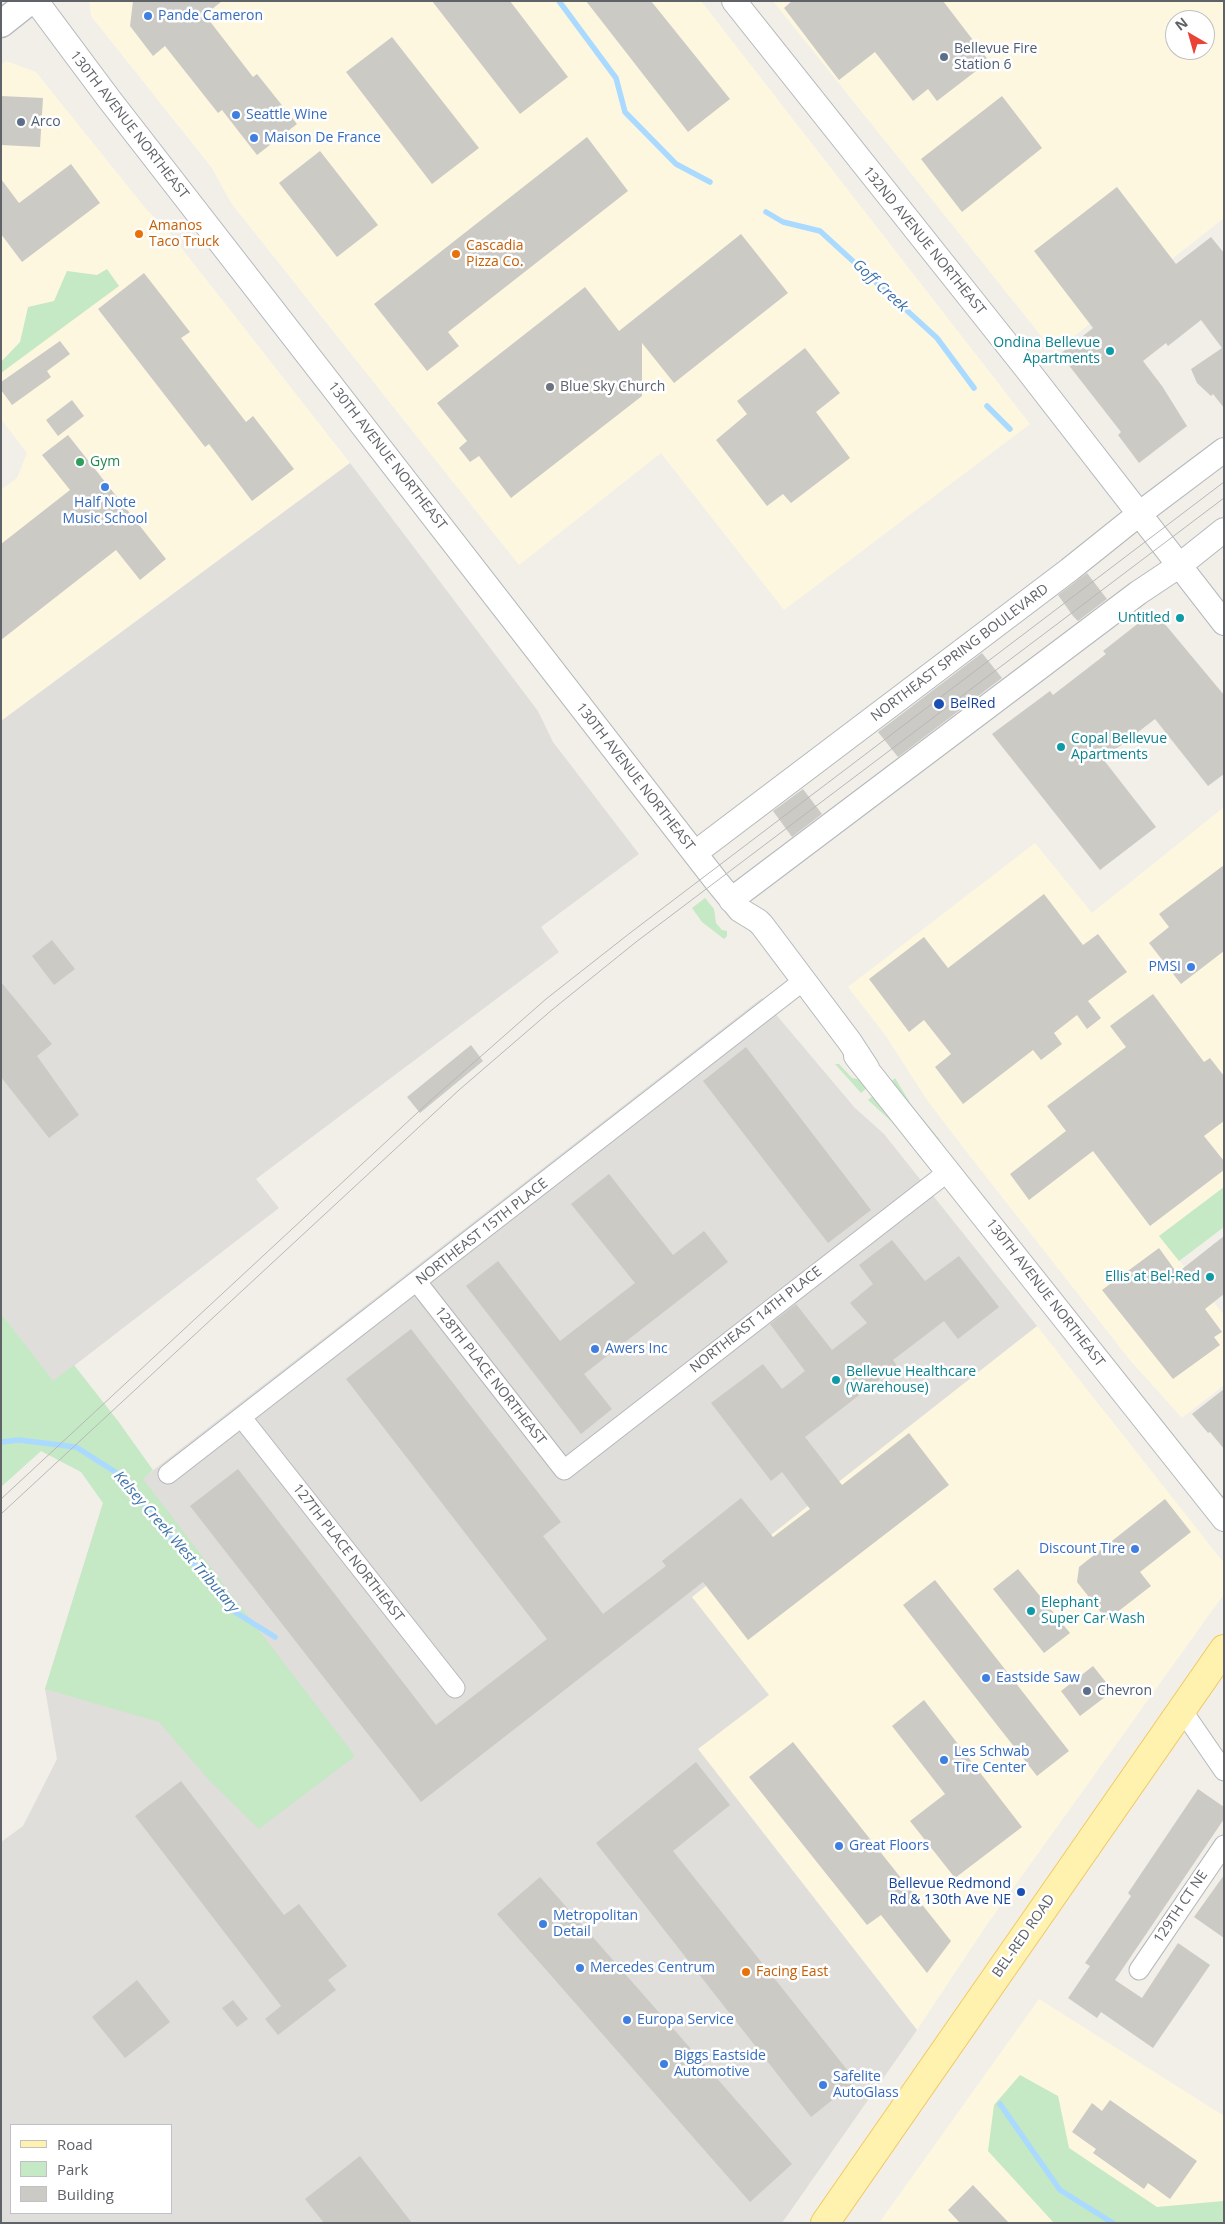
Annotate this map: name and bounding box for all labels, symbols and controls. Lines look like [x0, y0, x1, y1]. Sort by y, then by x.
place label: Pande Cameron [158, 8, 263, 24]
marker: Pande Cameron [142, 10, 154, 22]
north arrow [1165, 10, 1215, 60]
text: N [1171, 13, 1191, 35]
place label: Bellevue Fire Station 6 [954, 41, 1037, 74]
street label: 130TH AVENUE NORTHEAST [66, 48, 192, 202]
marker: Bellevue Fire Station 6 [938, 51, 950, 63]
place label: Seattle Wine [246, 107, 327, 123]
marker: Seattle Wine [230, 109, 242, 121]
place label: Arco [31, 114, 61, 130]
marker: Arco [15, 116, 27, 128]
place label: Maison De France [264, 130, 381, 146]
marker: Maison De France [248, 132, 260, 144]
street label: 132ND AVENUE NORTHEAST [859, 164, 989, 318]
place label: Amanos Taco Truck [149, 218, 219, 250]
marker: Amanos Taco Truck [133, 228, 145, 240]
place label: Cascadia Pizza Co. [466, 238, 524, 270]
marker: Cascadia Pizza Co. [450, 248, 462, 260]
water label: Goff Creek [849, 256, 911, 316]
place label: Ondina Bellevue Apartments [993, 335, 1100, 368]
marker: Ondina Bellevue Apartments [1104, 345, 1116, 357]
street label: 130TH AVENUE NORTHEAST [324, 379, 450, 533]
place label: Blue Sky Church [560, 379, 665, 395]
marker: Blue Sky Church [544, 381, 556, 393]
place label: Gym [90, 454, 120, 470]
marker: Gym [74, 456, 86, 468]
marker: Half Note Music School [99, 481, 111, 493]
place label: Half Note Music School [62, 495, 148, 528]
street label: NORTHEAST SPRING BOULEVARD [868, 581, 1052, 725]
place label: Untitled [1118, 610, 1170, 626]
marker: Untitled [1174, 612, 1186, 624]
place label: BelRed [950, 696, 996, 712]
marker: BelRed [932, 697, 946, 711]
street label: 130TH AVENUE NORTHEAST [572, 700, 698, 854]
place label: Copal Bellevue Apartments [1071, 731, 1167, 764]
marker: Copal Bellevue Apartments [1055, 741, 1067, 753]
place label: PMSI [1148, 959, 1181, 975]
marker: PMSI [1185, 961, 1197, 973]
street label: NORTHEAST 15TH PLACE [413, 1175, 551, 1289]
street label: 130TH AVENUE NORTHEAST [982, 1216, 1108, 1370]
street label: NORTHEAST 14TH PLACE [687, 1263, 825, 1377]
place label: Ellis at Bel-Red [1105, 1269, 1200, 1285]
marker: Ellis at Bel-Red [1204, 1271, 1216, 1283]
street label: 128TH PLACE NORTHEAST [431, 1304, 549, 1448]
place label: Awers Inc [605, 1341, 668, 1357]
marker: Awers Inc [589, 1343, 601, 1355]
place label: Bellevue Healthcare (Warehouse) [846, 1364, 976, 1396]
marker: Bellevue Healthcare (Warehouse) [830, 1374, 842, 1386]
water label: Kelsey Creek West Tributary [110, 1468, 242, 1616]
street label: 127TH PLACE NORTHEAST [289, 1481, 407, 1625]
place label: Discount Tire [1039, 1541, 1125, 1557]
marker: Discount Tire [1129, 1543, 1141, 1555]
place label: Elephant Super Car Wash [1041, 1595, 1145, 1628]
marker: Elephant Super Car Wash [1025, 1605, 1037, 1617]
place label: Eastside Saw [996, 1670, 1080, 1686]
marker: Eastside Saw [980, 1672, 992, 1684]
place label: Chevron [1097, 1683, 1152, 1699]
marker: Chevron [1081, 1685, 1093, 1697]
place label: Les Schwab Tire Center [954, 1744, 1030, 1776]
marker: Les Schwab Tire Center [938, 1754, 950, 1766]
place label: Great Floors [849, 1838, 929, 1854]
marker: Great Floors [833, 1840, 845, 1852]
street label: 129TH CT NE [1151, 1867, 1211, 1947]
place label: Bellevue Redmond Rd & 130th Ave NE [888, 1876, 1011, 1908]
marker: Bellevue Redmond Rd & 130th Ave NE [1015, 1886, 1027, 1898]
street label: BEL-RED ROAD [989, 1891, 1059, 1981]
place label: Metropolitan Detail [553, 1908, 638, 1940]
marker: Metropolitan Detail [537, 1918, 549, 1930]
place label: Mercedes Centrum [590, 1960, 715, 1976]
marker: Mercedes Centrum [574, 1962, 586, 1974]
place label: Facing East [756, 1964, 828, 1980]
marker: Facing East [740, 1966, 752, 1978]
place label: Europa Service [637, 2012, 734, 2028]
marker: Europa Service [621, 2014, 633, 2026]
place label: Biggs Eastside Automotive [674, 2048, 766, 2080]
marker: Biggs Eastside Automotive [658, 2058, 670, 2070]
place label: Safelite AutoGlass [833, 2069, 899, 2102]
marker: Safelite AutoGlass [817, 2079, 829, 2091]
legend [10, 2124, 172, 2214]
text: Road [57, 2134, 93, 2154]
text: Park [57, 2159, 88, 2179]
text: Building [57, 2184, 114, 2204]

